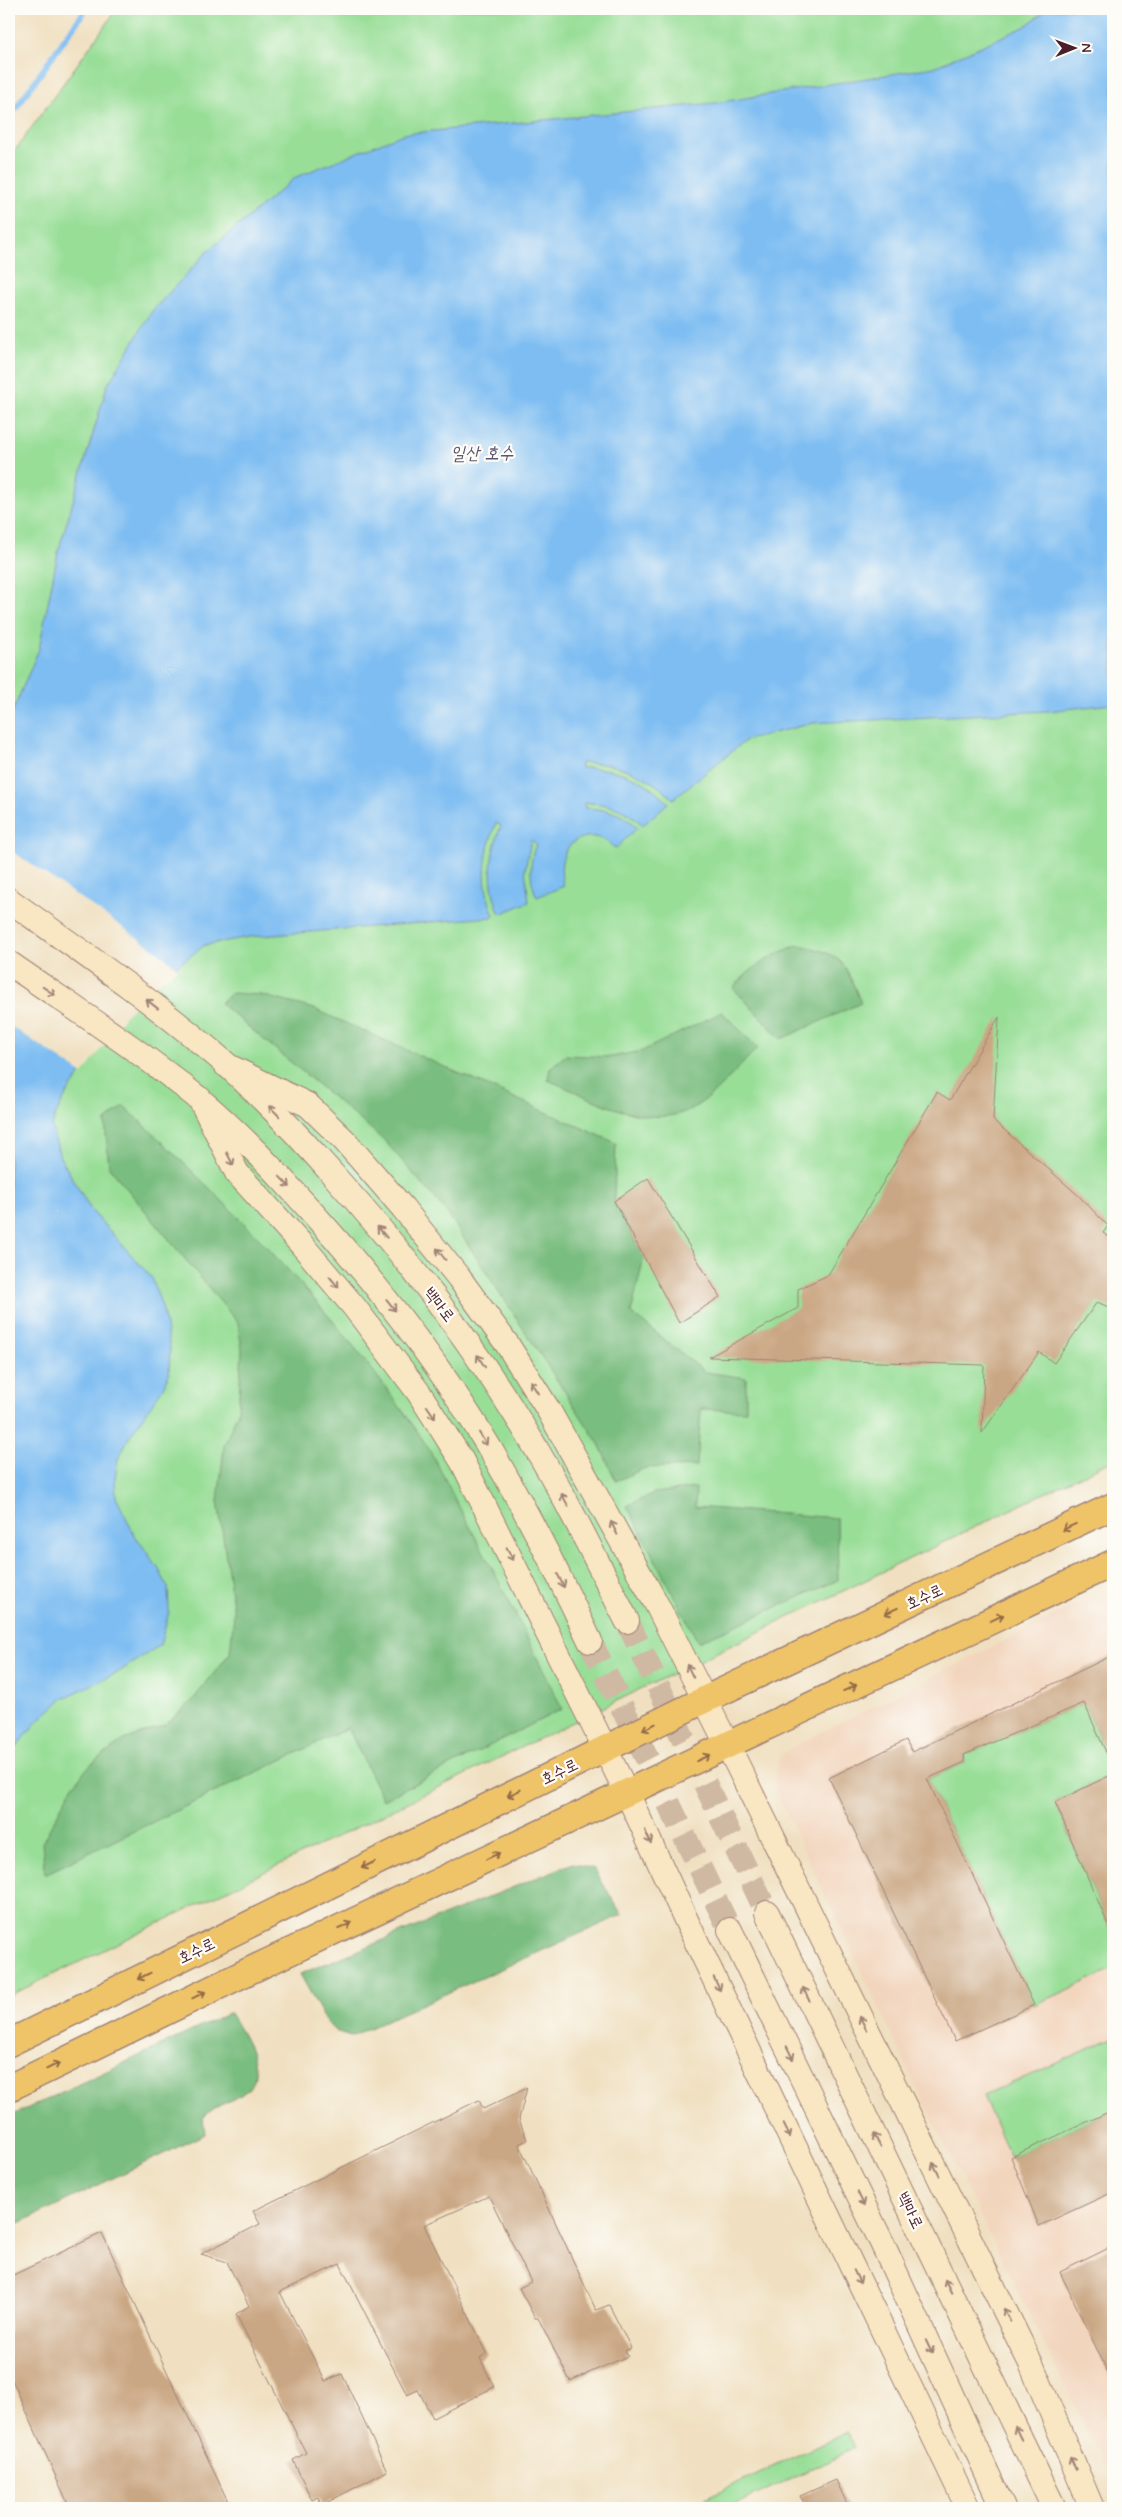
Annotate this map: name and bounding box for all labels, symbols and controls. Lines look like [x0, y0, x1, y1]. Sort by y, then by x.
north arrow [1050, 22, 1100, 72]
text: N [1077, 43, 1095, 53]
water label: 일산 호수 [451, 442, 514, 466]
one-way arrow [42, 986, 56, 996]
one-way arrow [146, 998, 159, 1009]
one-way arrow [267, 1105, 280, 1117]
one-way arrow [225, 1151, 235, 1166]
one-way arrow [279, 1176, 291, 1189]
one-way arrow [377, 1226, 388, 1239]
one-way arrow [435, 1248, 446, 1261]
one-way arrow [329, 1276, 340, 1289]
street label: 백마로 [419, 1283, 459, 1327]
one-way arrow [386, 1298, 396, 1312]
one-way arrow [475, 1354, 486, 1368]
one-way arrow [529, 1380, 539, 1394]
one-way arrow [427, 1405, 437, 1419]
one-way arrow [479, 1431, 489, 1445]
one-way arrow [560, 1493, 569, 1508]
one-way arrow [609, 1521, 618, 1536]
one-way arrow [1062, 1523, 1077, 1532]
one-way arrow [505, 1547, 515, 1562]
one-way arrow [557, 1573, 567, 1588]
street label: 호수로 [903, 1580, 947, 1615]
one-way arrow [884, 1607, 899, 1617]
one-way arrow [989, 1613, 1004, 1623]
one-way arrow [685, 1664, 695, 1679]
one-way arrow [842, 1683, 857, 1692]
one-way arrow [642, 1722, 657, 1732]
one-way arrow [695, 1752, 710, 1762]
street label: 호수로 [538, 1754, 582, 1790]
one-way arrow [506, 1788, 521, 1798]
one-way arrow [643, 1829, 653, 1844]
one-way arrow [485, 1851, 500, 1861]
one-way arrow [361, 1861, 376, 1871]
one-way arrow [338, 1920, 353, 1930]
street label: 호수로 [175, 1933, 219, 1969]
one-way arrow [137, 1972, 152, 1981]
one-way arrow [712, 1976, 722, 1991]
one-way arrow [801, 1987, 810, 2002]
one-way arrow [191, 1990, 206, 2000]
one-way arrow [858, 2016, 868, 2031]
one-way arrow [786, 2045, 795, 2060]
one-way arrow [45, 2061, 60, 2071]
one-way arrow [783, 2123, 792, 2138]
one-way arrow [872, 2133, 881, 2148]
one-way arrow [931, 2161, 941, 2176]
street label: 백마로 [892, 2189, 928, 2233]
one-way arrow [856, 2191, 866, 2206]
one-way arrow [853, 2269, 862, 2284]
one-way arrow [943, 2279, 952, 2294]
one-way arrow [1002, 2307, 1012, 2322]
one-way arrow [925, 2339, 935, 2354]
one-way arrow [1013, 2426, 1022, 2441]
one-way arrow [1067, 2456, 1077, 2471]

